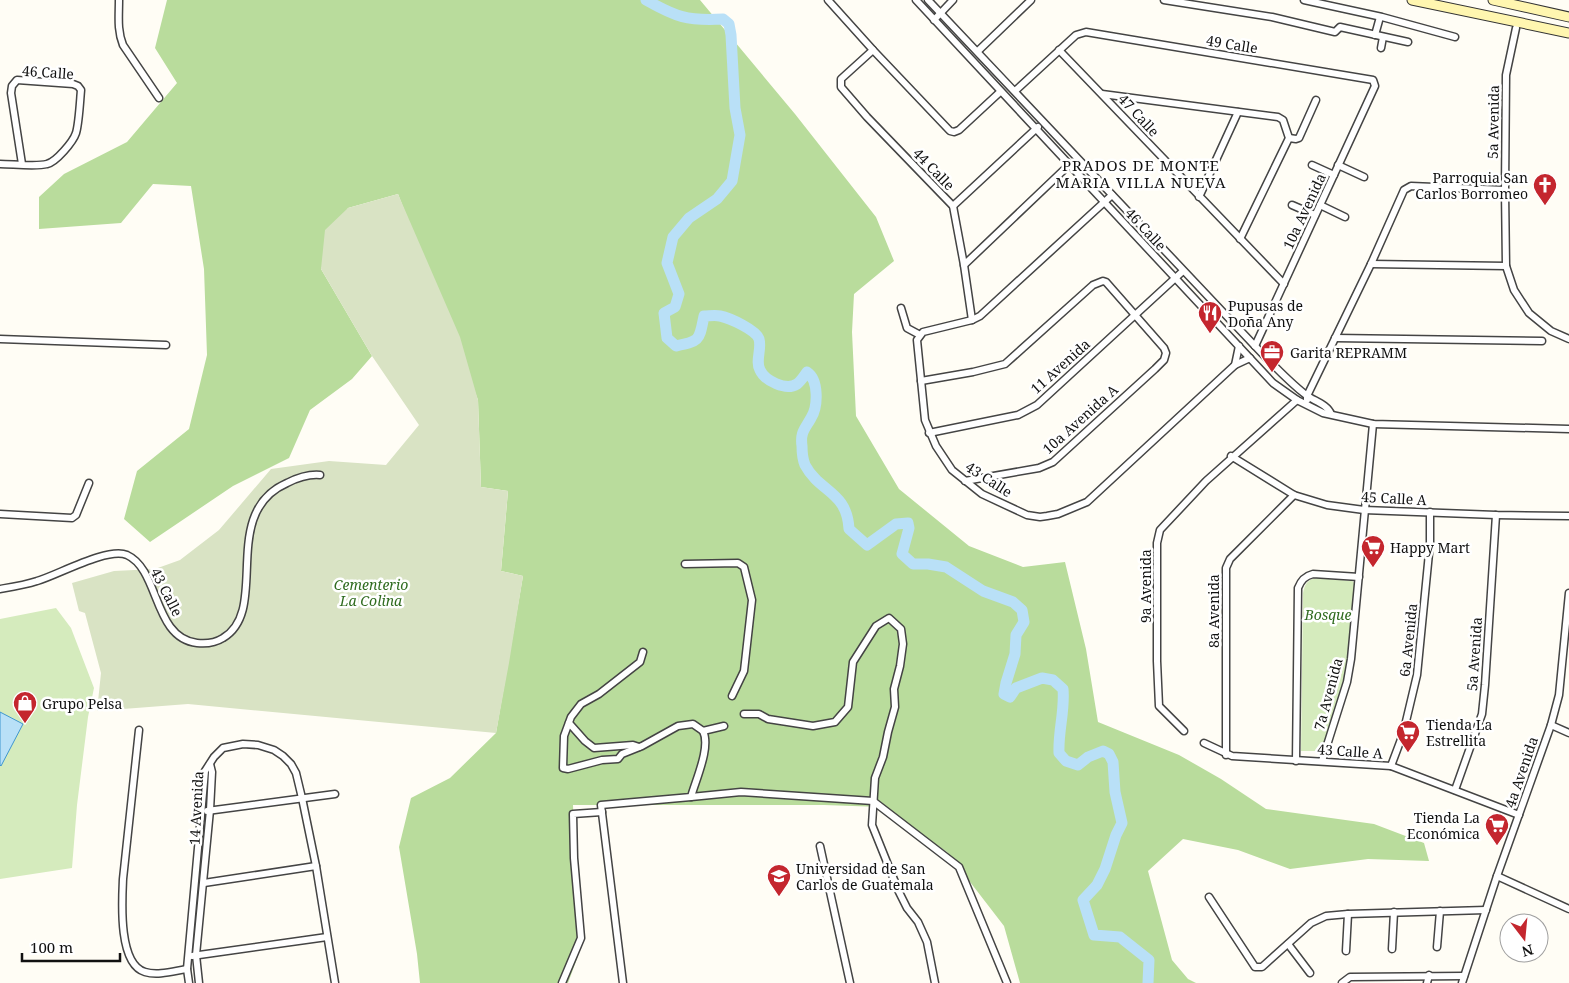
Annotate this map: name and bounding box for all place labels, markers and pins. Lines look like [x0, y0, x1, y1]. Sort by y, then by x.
place label: Parroquia San Carlos Borromeo [1415, 168, 1528, 203]
church icon: Parroquia San Carlos Borromeo [1532, 172, 1558, 206]
place label: Pupusas de Doña Any [1228, 296, 1303, 331]
restaurant icon: Pupusas de Doña Any [1197, 300, 1223, 334]
office icon: Garita REPRAMM [1259, 339, 1285, 373]
place label: Garita REPRAMM [1290, 343, 1407, 362]
supermarket icon: Happy Mart [1360, 534, 1386, 568]
place label: Happy Mart [1390, 538, 1470, 557]
shop icon: Grupo Pelsa [12, 690, 38, 724]
place label: Grupo Pelsa [42, 694, 122, 713]
place label: Tienda La Estrellita [1426, 715, 1492, 750]
supermarket icon: Tienda La Estrellita [1395, 719, 1421, 753]
place label: Tienda La Económica [1407, 808, 1480, 843]
supermarket icon: Tienda La Económica [1484, 812, 1510, 846]
place label: Universidad de San Carlos de Guatemala [796, 859, 934, 894]
school or university icon: Universidad de San Carlos de Guatemala [766, 863, 792, 897]

